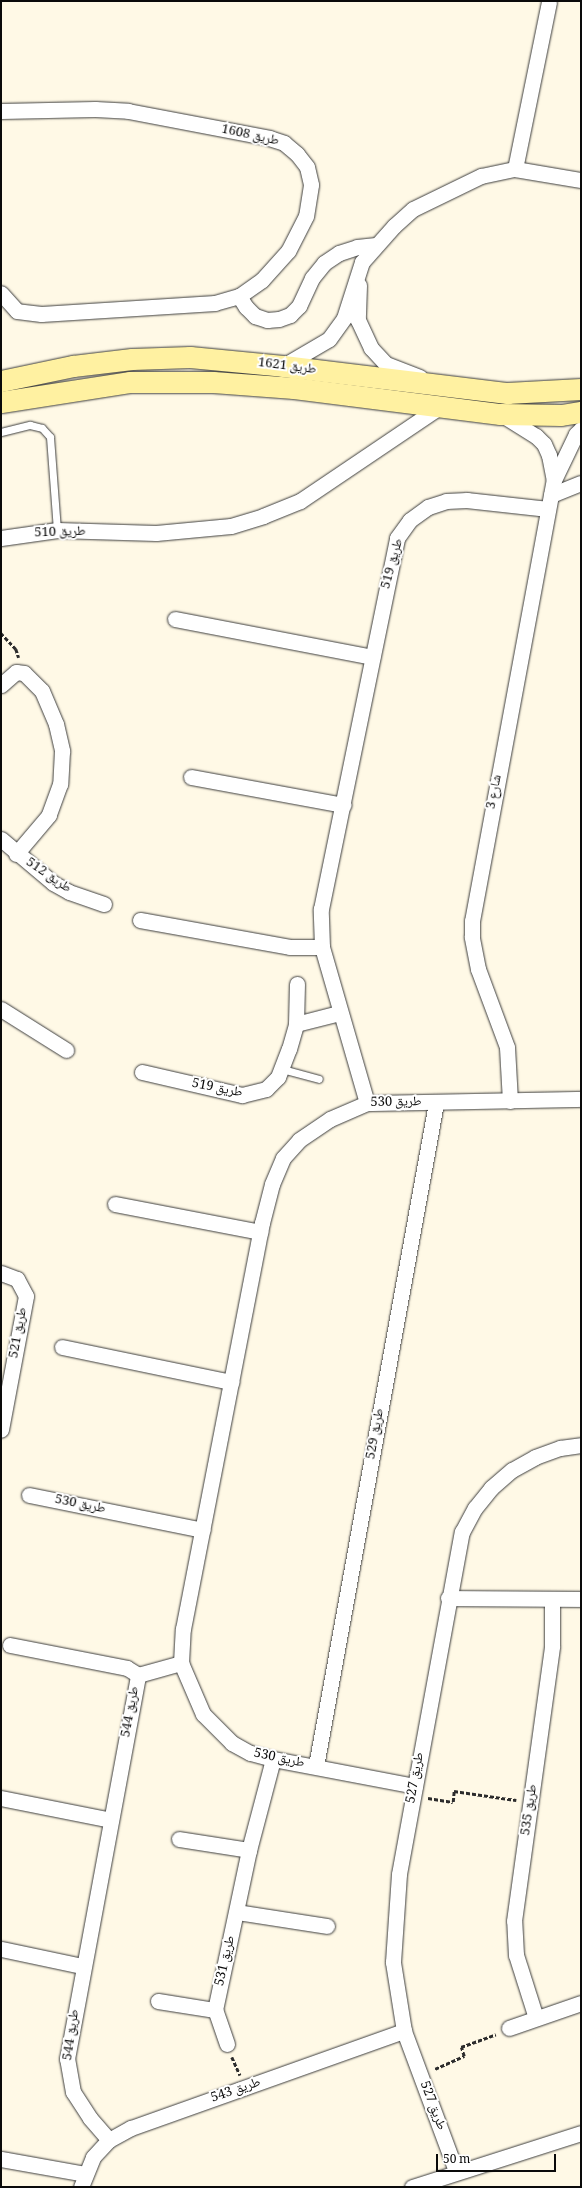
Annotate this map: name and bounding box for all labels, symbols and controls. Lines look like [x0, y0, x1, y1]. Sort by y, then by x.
street label: طريق 1608 [220, 122, 280, 150]
street label: طريق 1621 [257, 356, 317, 378]
street label: طريق 510 [34, 524, 86, 542]
street label: طريق 519 [379, 537, 407, 591]
street label: شارع 3 [484, 773, 506, 811]
street label: طريق 512 [22, 855, 74, 897]
street label: طريق 519 [190, 1076, 244, 1102]
street label: طريق 530 [370, 1095, 422, 1111]
street label: طريق 521 [7, 1306, 31, 1360]
street label: طريق 529 [364, 1407, 388, 1461]
street label: طريق 530 [53, 1492, 107, 1518]
street label: طريق 544 [119, 1685, 143, 1739]
street label: طريق 530 [252, 1746, 306, 1772]
street label: طريق 527 [404, 1751, 428, 1805]
street label: طريق 535 [519, 1784, 541, 1836]
street label: طريق 531 [213, 1934, 239, 1988]
street label: طريق 544 [61, 2009, 83, 2061]
street label: طريق 543 [209, 2075, 263, 2107]
street label: طريق 527 [416, 2079, 448, 2133]
scale bar [438, 2146, 558, 2172]
text: 50 m [443, 2150, 470, 2171]

